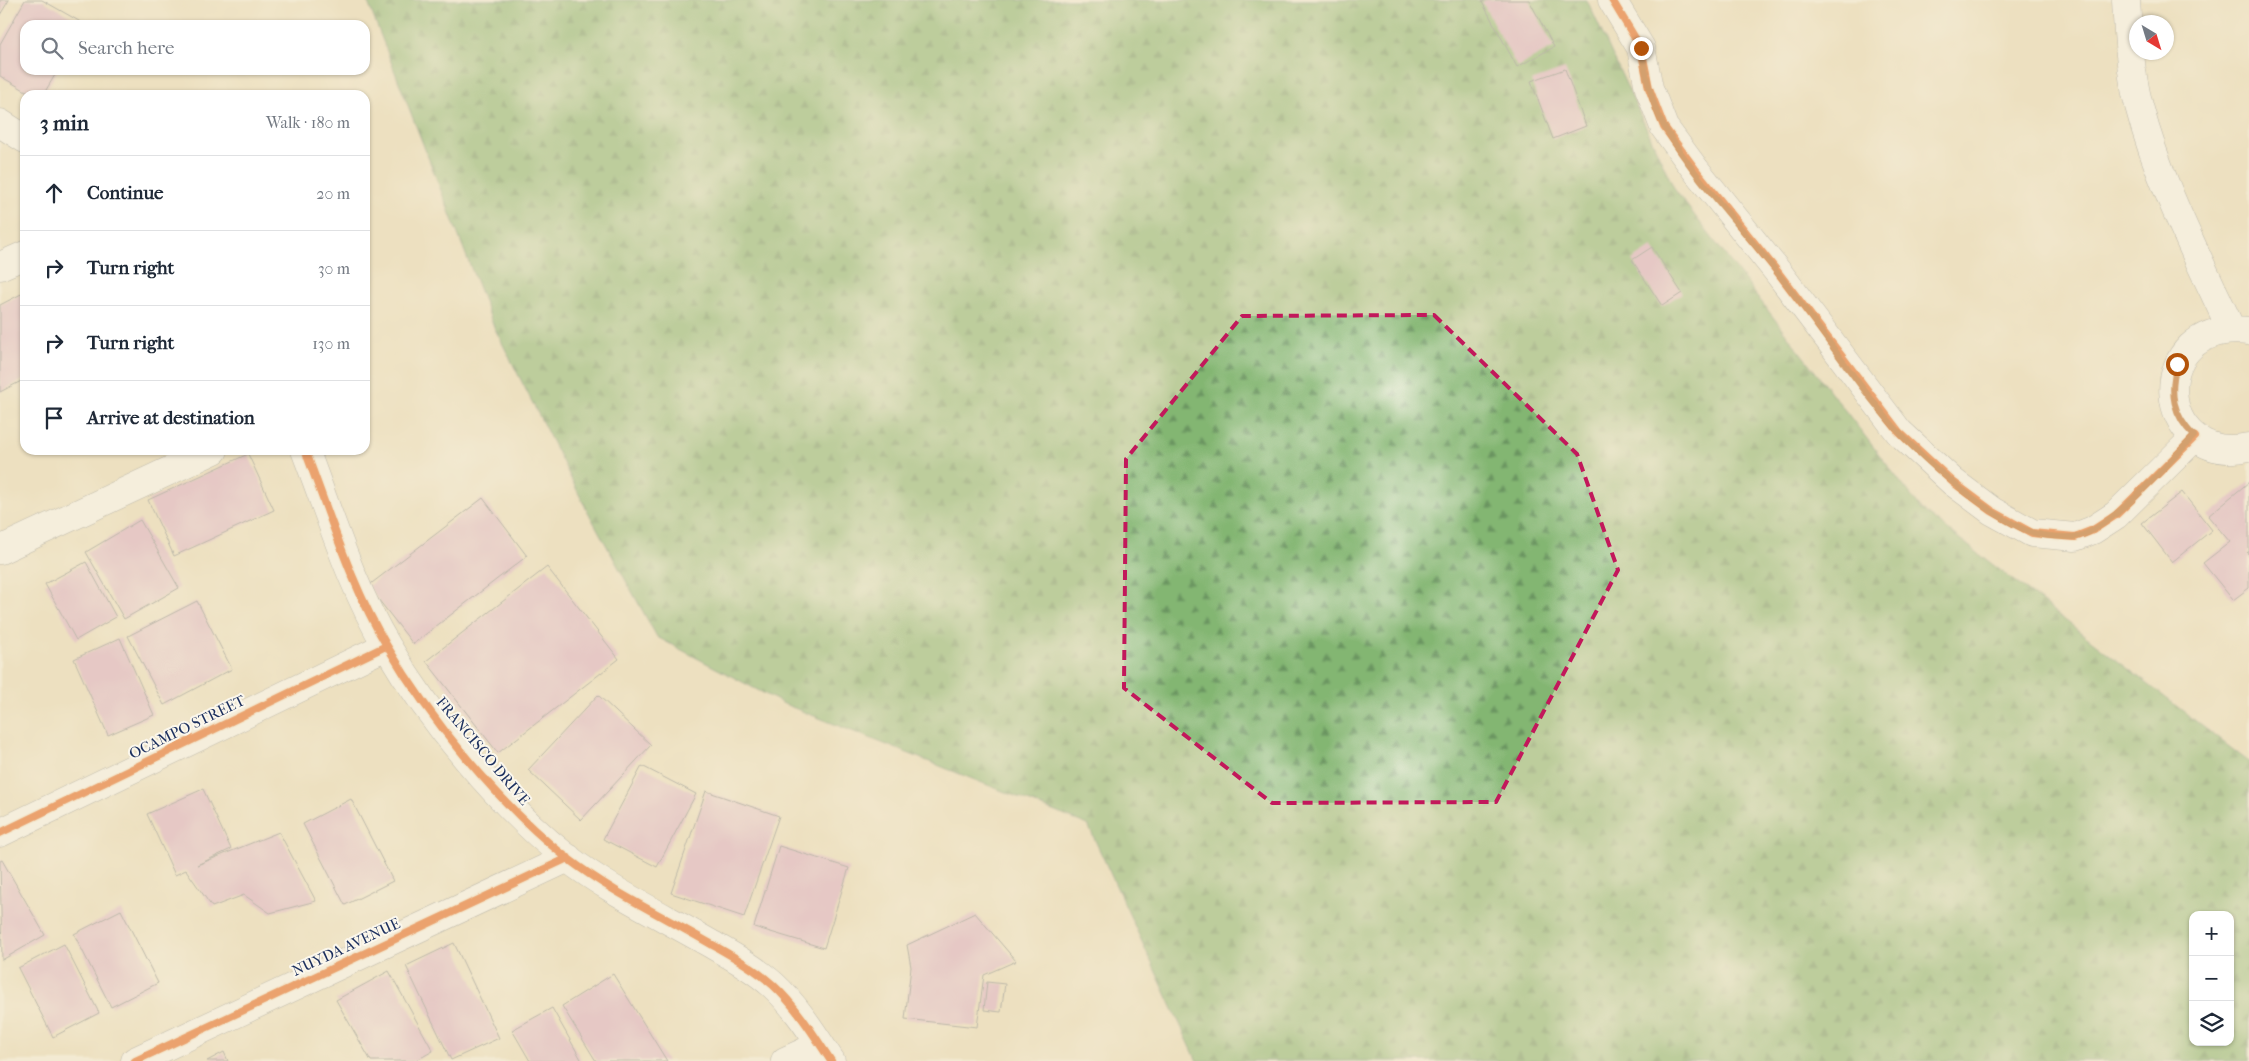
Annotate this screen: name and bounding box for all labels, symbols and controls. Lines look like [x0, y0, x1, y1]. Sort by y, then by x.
north arrow [2129, 15, 2174, 60]
search box [20, 20, 370, 75]
icon: search [38, 34, 66, 62]
text: Search here [78, 37, 174, 59]
route end [1630, 37, 1653, 60]
text: 3 min [40, 111, 89, 135]
text: Walk · 180 m [266, 113, 350, 132]
icon: ahead [40, 179, 68, 207]
text: Continue [87, 182, 163, 204]
text: 20 m [316, 184, 350, 203]
icon: right [40, 254, 68, 282]
text: Turn right [87, 257, 174, 279]
text: 30 m [318, 259, 350, 278]
icon: right [40, 329, 68, 357]
text: Turn right [87, 332, 174, 354]
text: 130 m [312, 334, 350, 353]
route start [2166, 353, 2189, 376]
icon: arrive [40, 404, 68, 432]
text: Arrive at destination [87, 407, 255, 429]
street label: OCAMPO STREET [126, 691, 249, 763]
street label: FRANCISCO DRIVE [432, 693, 534, 809]
map controls [2189, 911, 2234, 1046]
button: + [2189, 911, 2234, 956]
street label: NUYDA AVENUE [289, 914, 403, 980]
button: − [2189, 956, 2234, 1001]
button: layers [2189, 1001, 2234, 1046]

